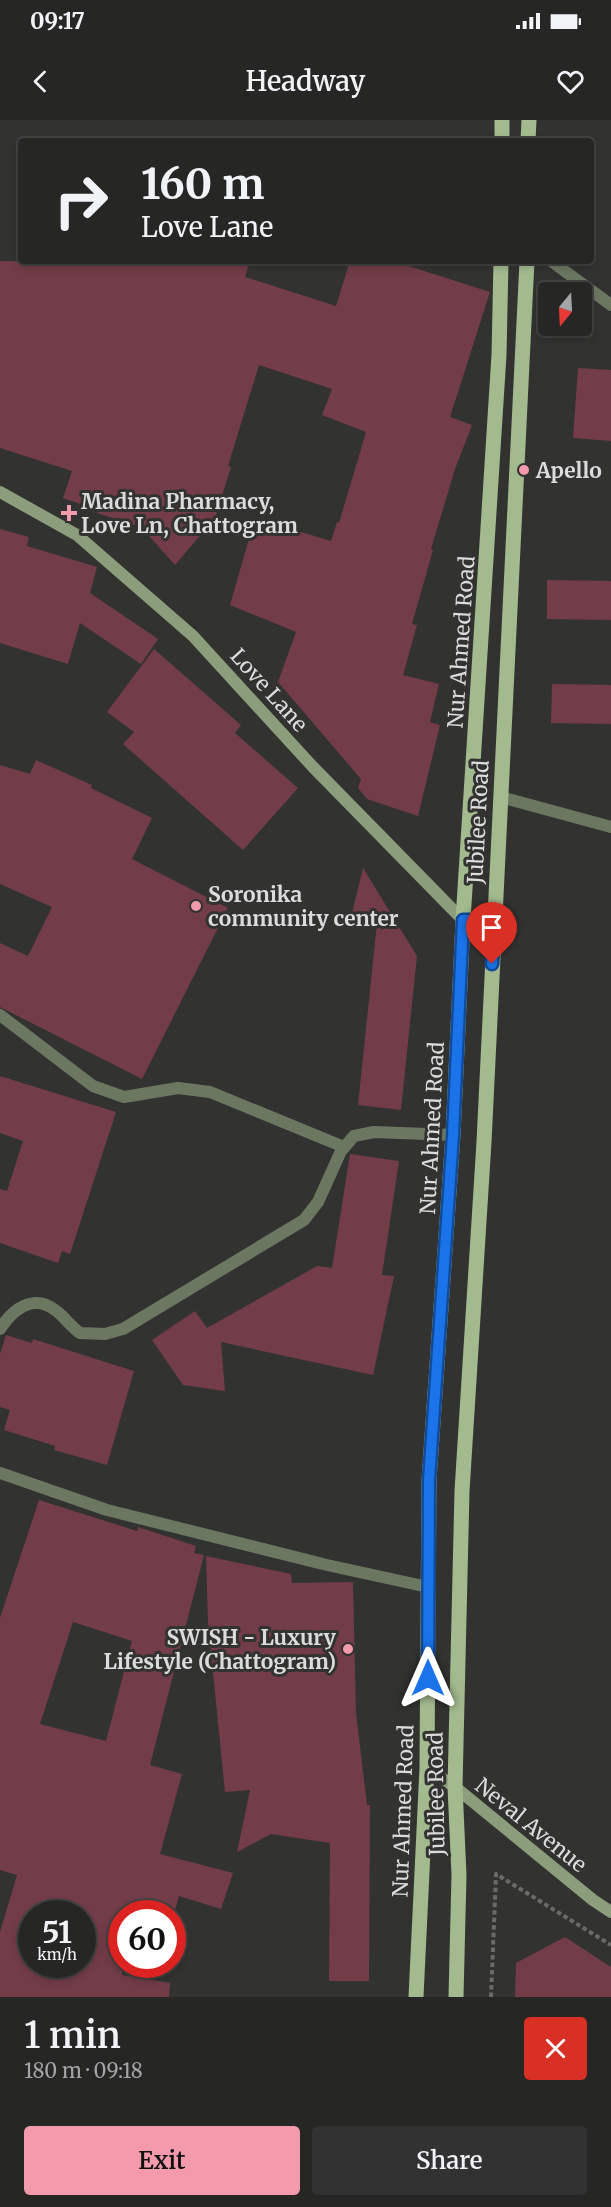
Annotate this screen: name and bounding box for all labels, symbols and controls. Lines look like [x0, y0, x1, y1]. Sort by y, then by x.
text: 09:17 [30, 7, 85, 35]
text: Headway [246, 64, 365, 98]
icon: back [24, 65, 57, 98]
icon: heart [554, 65, 587, 98]
text: 160 m [141, 158, 265, 210]
icon: right [42, 162, 120, 240]
text: Love Lane [141, 210, 273, 244]
north arrow [538, 282, 592, 336]
map controls [538, 282, 592, 336]
place label: Apello [535, 457, 602, 484]
marker: Apello [517, 463, 531, 477]
place label: Madina Pharmacy, Love Ln, Chattogram [81, 488, 298, 539]
marker: Madina Pharmacy, Love Ln, Chattogram [62, 506, 76, 520]
street label: Nur Ahmed Road [442, 555, 481, 729]
street label: Love Lane [225, 643, 314, 737]
street label: Jubilee Road [461, 759, 495, 886]
place label: Soronika community center [208, 881, 399, 932]
marker: Soronika community center [189, 899, 203, 913]
pin [466, 902, 517, 964]
icon: arrive [475, 911, 508, 944]
street label: Nur Ahmed Road [414, 1041, 450, 1215]
place label: SWISH - Luxury Lifestyle (Chattogram) [104, 1624, 337, 1675]
marker: SWISH - Luxury Lifestyle (Chattogram) [341, 1642, 355, 1656]
position arrow [396, 1646, 460, 1710]
street label: Nur Ahmed Road [386, 1724, 420, 1898]
street label: Jubilee Road [421, 1731, 451, 1857]
street label: Neval Avenue [470, 1772, 592, 1878]
speed limit sign: 60 [108, 1900, 186, 1978]
text: 51 [42, 1913, 72, 1951]
text: km/h [37, 1945, 77, 1964]
text: 1 min [24, 2013, 121, 2058]
button: close [524, 2017, 587, 2080]
text: 180 m · 09:18 [24, 2058, 143, 2083]
button: Exit [24, 2126, 300, 2195]
button: Share [312, 2126, 587, 2195]

